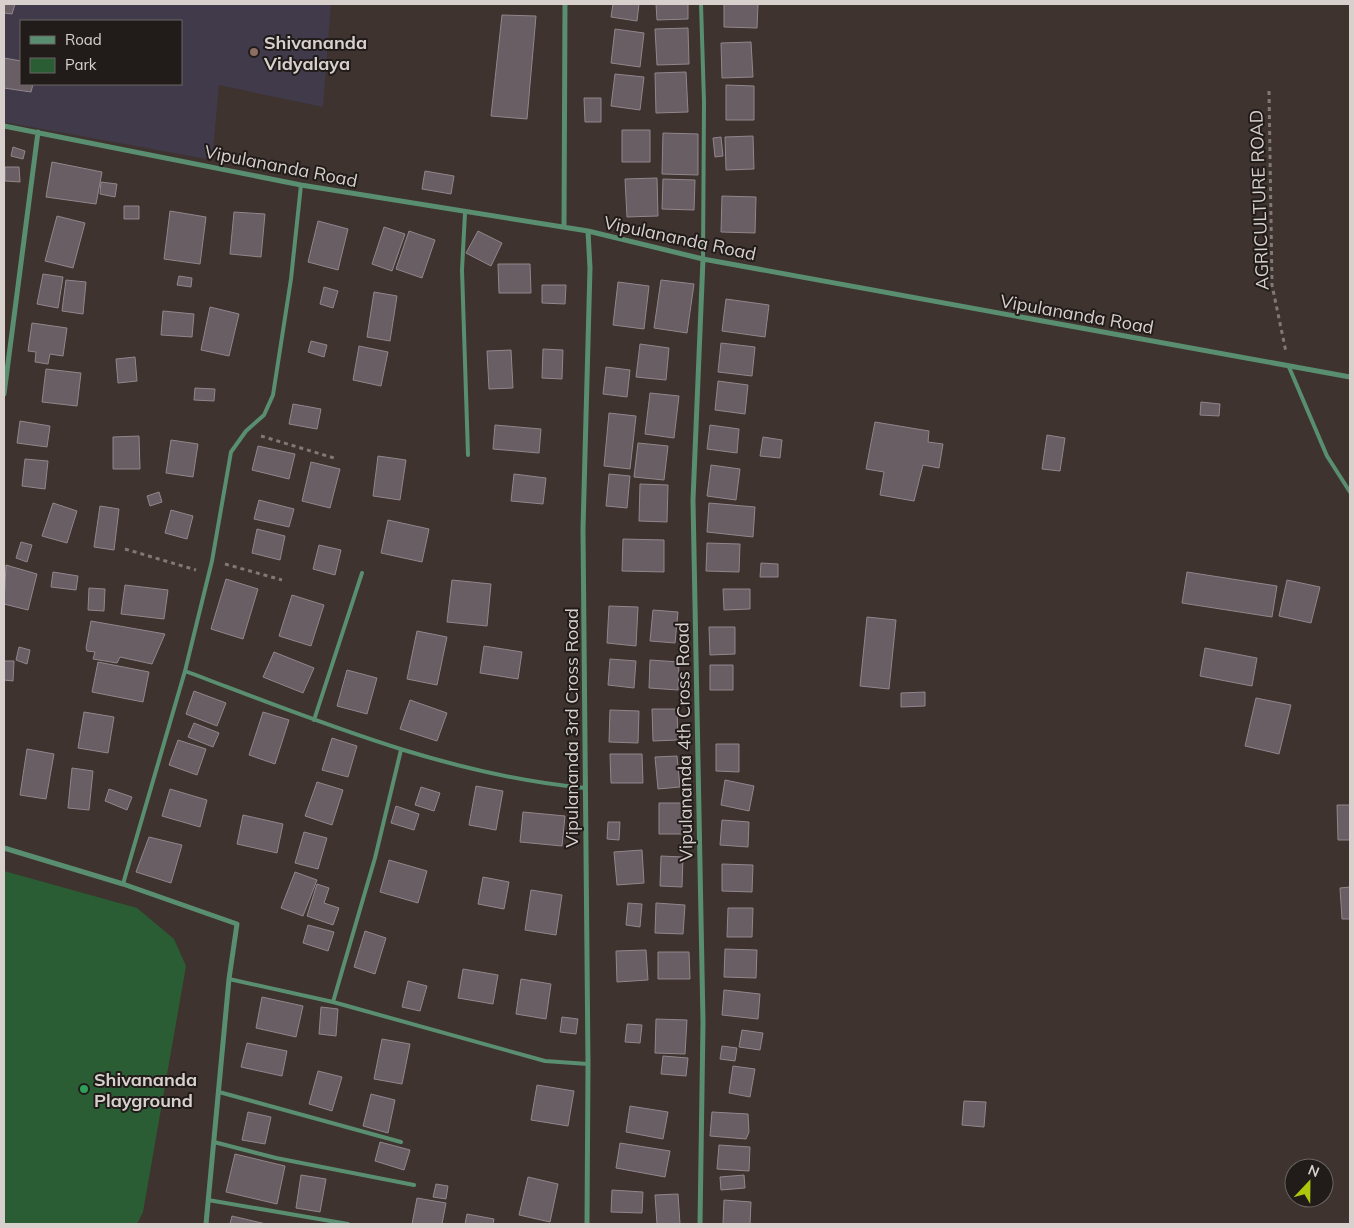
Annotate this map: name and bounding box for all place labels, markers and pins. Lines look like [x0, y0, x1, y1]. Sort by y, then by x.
place label: Shivananda Vidyalaya [263, 31, 367, 75]
marker: Shivananda Vidyalaya [248, 46, 260, 58]
place label: Shivananda Playground [94, 1068, 197, 1112]
marker: Shivananda Playground [78, 1083, 90, 1095]

